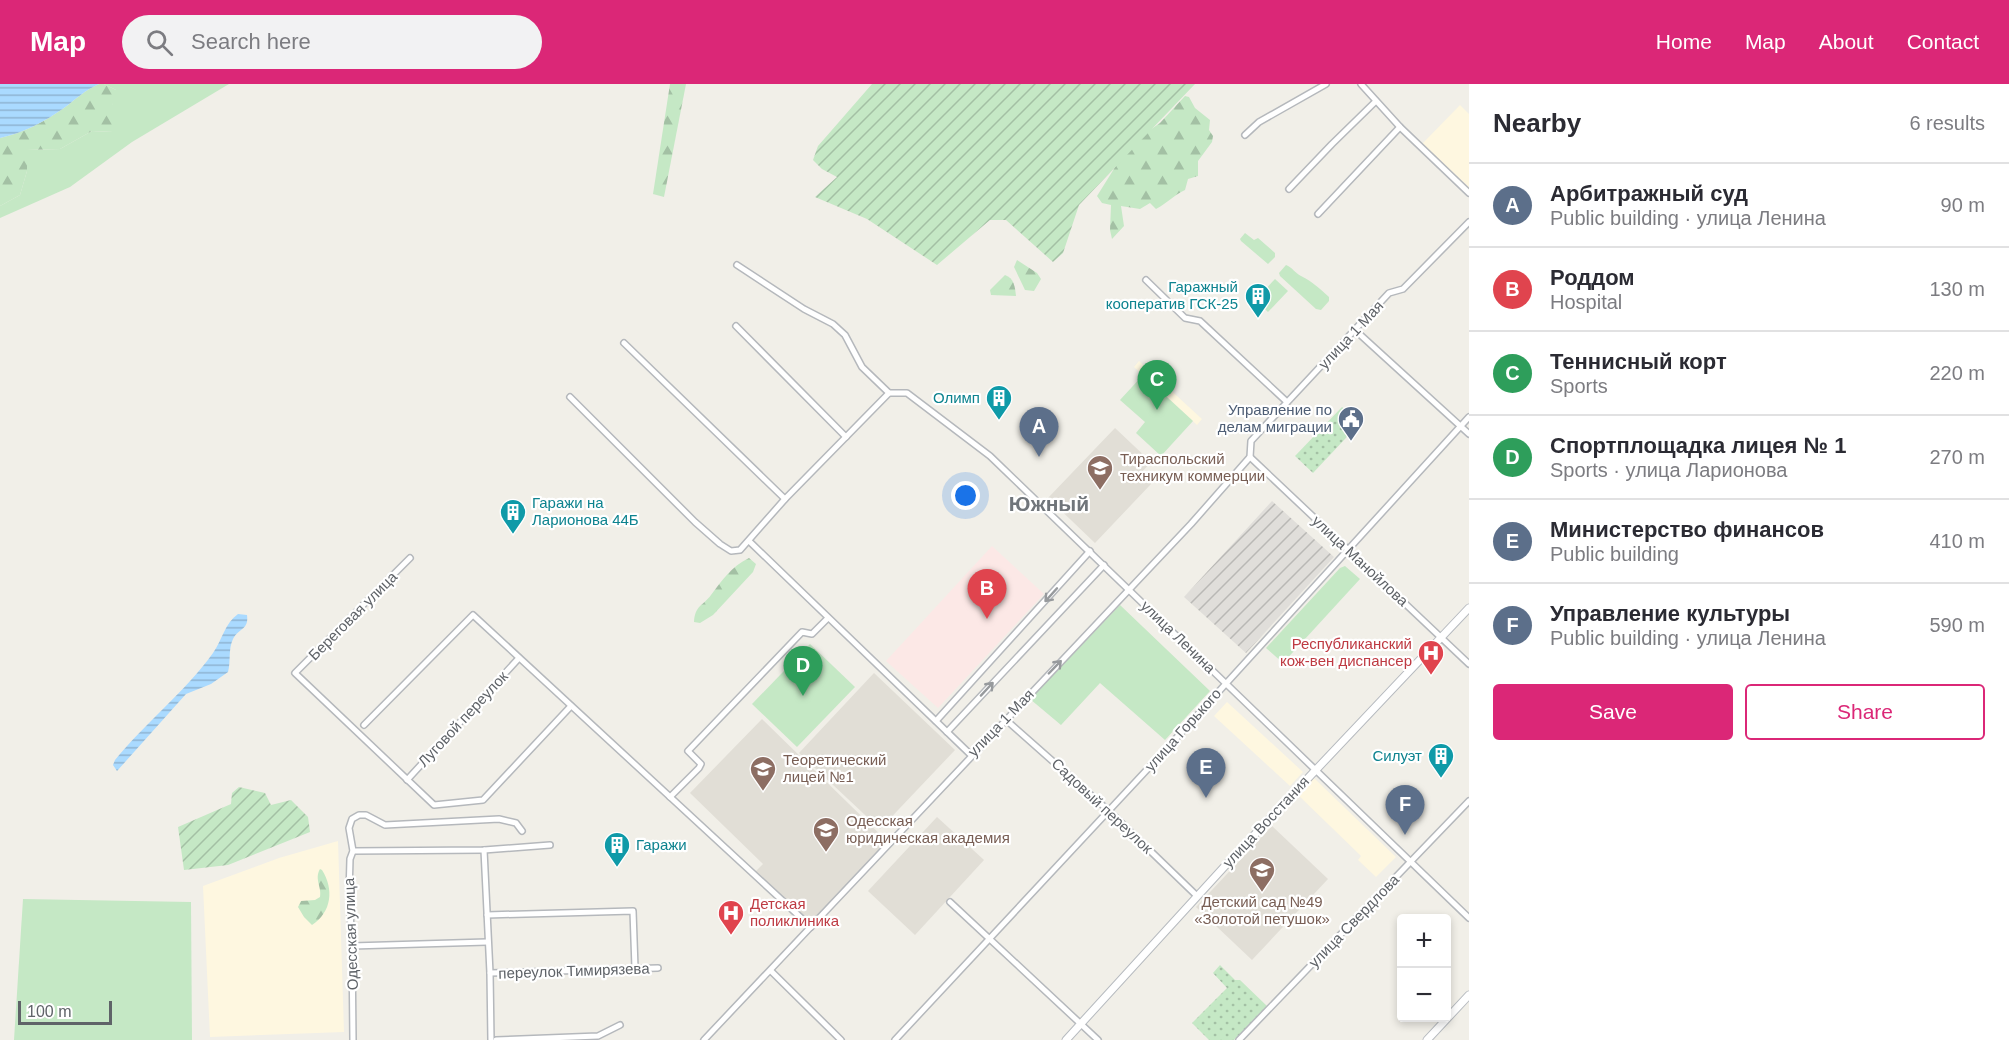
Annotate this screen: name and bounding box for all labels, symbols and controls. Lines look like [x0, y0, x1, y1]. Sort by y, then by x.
search box [122, 15, 542, 69]
text: Map [30, 26, 86, 57]
icon: search [143, 26, 176, 59]
text: Search here [191, 29, 311, 54]
text: Home [1656, 30, 1712, 53]
text: Map [1745, 30, 1786, 53]
text: About [1819, 30, 1874, 53]
text: Contact [1907, 30, 1979, 53]
text: Nearby [1493, 108, 1581, 138]
text: 6 results [1909, 112, 1985, 134]
text: Арбитражный суд [1550, 181, 1748, 206]
text: A [1505, 194, 1520, 216]
text: 90 m [1941, 194, 1985, 216]
text: Public building · улица Ленина [1550, 207, 1826, 229]
text: Роддом [1550, 265, 1635, 290]
place label: Гаражный кооператив ГСК-25 [1106, 278, 1238, 312]
text: B [1505, 278, 1520, 300]
text: 130 m [1929, 278, 1985, 300]
building icon: Гаражный кооператив ГСК-25 [1243, 281, 1273, 319]
text: Hospital [1550, 291, 1622, 313]
street label: улица 1 Мая [1315, 297, 1387, 372]
text: Теннисный корт [1550, 349, 1727, 374]
pin: C [1138, 360, 1176, 410]
text: C [1505, 362, 1520, 384]
text: 220 m [1929, 362, 1985, 384]
text: Sports [1550, 375, 1608, 397]
building icon: Олимп [984, 383, 1014, 421]
place label: Олимп [933, 389, 980, 406]
place label: Управление по делам миграции [1218, 401, 1332, 435]
public building icon: Управление по делам миграции [1336, 404, 1366, 442]
pin: A [1020, 408, 1058, 457]
text: Спортплощадка лицея № 1 [1550, 433, 1846, 458]
text: D [1505, 446, 1520, 468]
text: 270 m [1929, 446, 1985, 468]
place label: Тираспольский техникум коммерции [1120, 450, 1265, 484]
school or university icon: Тираспольский техникум коммерции [1085, 453, 1115, 491]
text: Sports · улица Ларионова [1550, 459, 1787, 481]
your location [951, 481, 980, 510]
district label: Южный [1009, 492, 1089, 515]
place label: Гаражи на Ларионова 44Б [532, 494, 639, 528]
building icon: Гаражи на Ларионова 44Б [498, 497, 528, 535]
street label: улица Манойлова [1309, 512, 1412, 610]
text: Министерство финансов [1550, 517, 1824, 542]
text: E [1506, 530, 1519, 552]
text: 410 m [1929, 530, 1985, 552]
text: Public building [1550, 543, 1679, 565]
street label: Береговая улица [305, 567, 401, 663]
pin: B [968, 570, 1006, 619]
one-way arrow [1044, 587, 1058, 602]
street label: улица Ленина [1138, 597, 1220, 677]
text: Управление культуры [1550, 601, 1790, 626]
text: F [1506, 614, 1519, 636]
text: 590 m [1929, 614, 1985, 636]
text: Public building · улица Ленина [1550, 627, 1826, 649]
place label: Республиканский кож-вен диспансер [1280, 635, 1412, 669]
hospital icon: Республиканский кож-вен диспансер [1416, 638, 1446, 676]
pin: D [784, 646, 822, 696]
one-way arrow [1048, 660, 1062, 675]
street label: Луговой переулок [414, 667, 511, 770]
one-way arrow [980, 682, 994, 697]
button: Save [1493, 684, 1733, 740]
button: Share [1745, 684, 1985, 740]
street label: улица 1 Мая [964, 685, 1037, 760]
street label: улица Горького [1141, 685, 1224, 775]
building icon: Силуэт [1426, 741, 1456, 779]
place label: Силуэт [1373, 747, 1422, 764]
pin: E [1186, 748, 1226, 798]
place label: Теоретический лицей №1 [783, 751, 886, 785]
school or university icon: Теоретический лицей №1 [748, 754, 778, 792]
street label: Садовый переулок [1048, 755, 1157, 857]
street label: улица Восстания [1219, 772, 1312, 871]
pin: F [1386, 786, 1424, 835]
place label: Одесская юридическая академия [846, 812, 1010, 846]
school or university icon: Одесская юридическая академия [811, 815, 841, 853]
building icon: Гаражи [602, 830, 632, 868]
place label: Гаражи [636, 836, 687, 853]
school or university icon: Детский сад №49 «Золотой петушок» [1247, 855, 1277, 893]
street label: улица Свердлова [1305, 870, 1403, 971]
street label: Одесская улица [340, 877, 361, 990]
place label: Детский сад №49 «Золотой петушок» [1194, 893, 1330, 927]
place label: Детская поликлиника [750, 895, 840, 929]
hospital icon: Детская поликлиника [716, 898, 746, 936]
map controls [1397, 914, 1451, 1022]
button: + [1397, 914, 1451, 968]
street label: переулок Тимирязева [498, 959, 650, 982]
button: − [1397, 968, 1451, 1022]
scale bar [18, 998, 112, 1026]
text: 100 m [27, 1003, 71, 1020]

